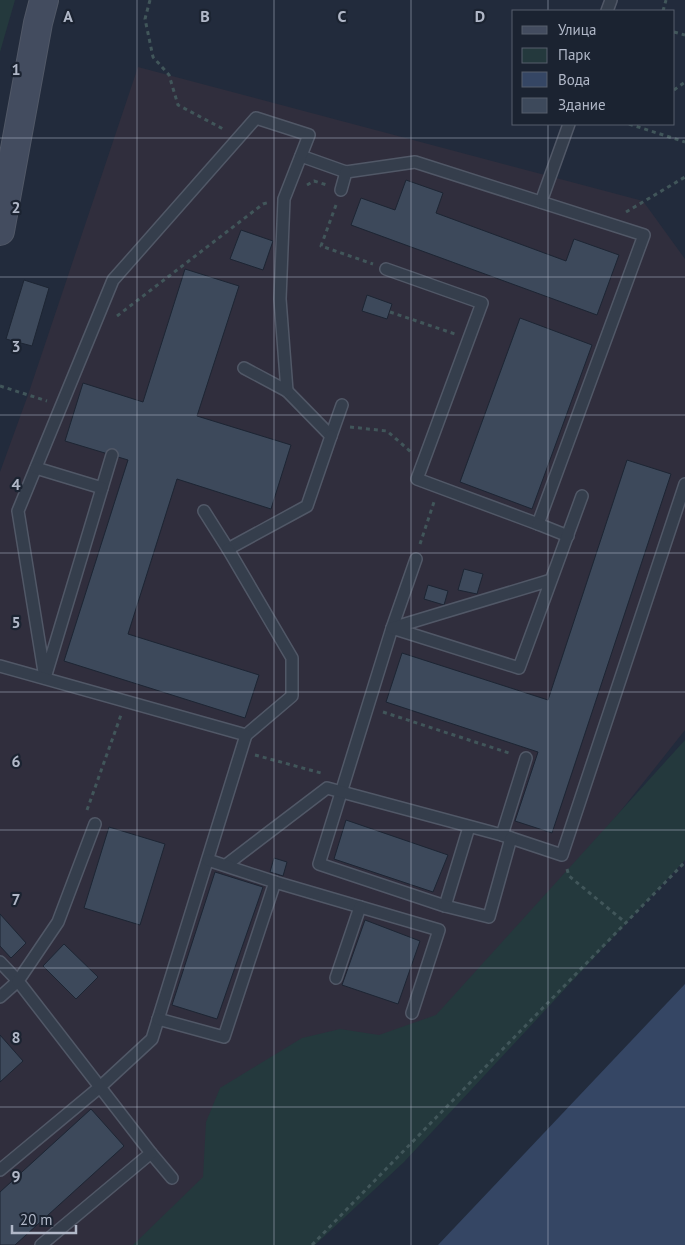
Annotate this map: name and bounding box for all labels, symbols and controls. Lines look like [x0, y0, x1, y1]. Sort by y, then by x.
text: A [63, 6, 73, 26]
text: B [200, 6, 210, 26]
text: C [338, 6, 347, 26]
text: D [475, 6, 485, 26]
legend [512, 10, 675, 125]
text: Улица [558, 20, 596, 39]
text: Парк [558, 45, 591, 64]
text: 1 [11, 59, 21, 79]
text: Вода [558, 70, 590, 89]
text: Здание [558, 95, 606, 114]
text: 2 [11, 197, 21, 217]
text: 3 [11, 336, 21, 356]
text: 4 [11, 474, 21, 494]
text: 5 [11, 612, 21, 632]
text: 6 [11, 751, 21, 771]
text: 7 [11, 889, 21, 909]
text: 8 [11, 1027, 21, 1047]
text: 9 [11, 1166, 21, 1186]
scale bar [12, 1202, 76, 1234]
text: 20 m [20, 1210, 53, 1229]

